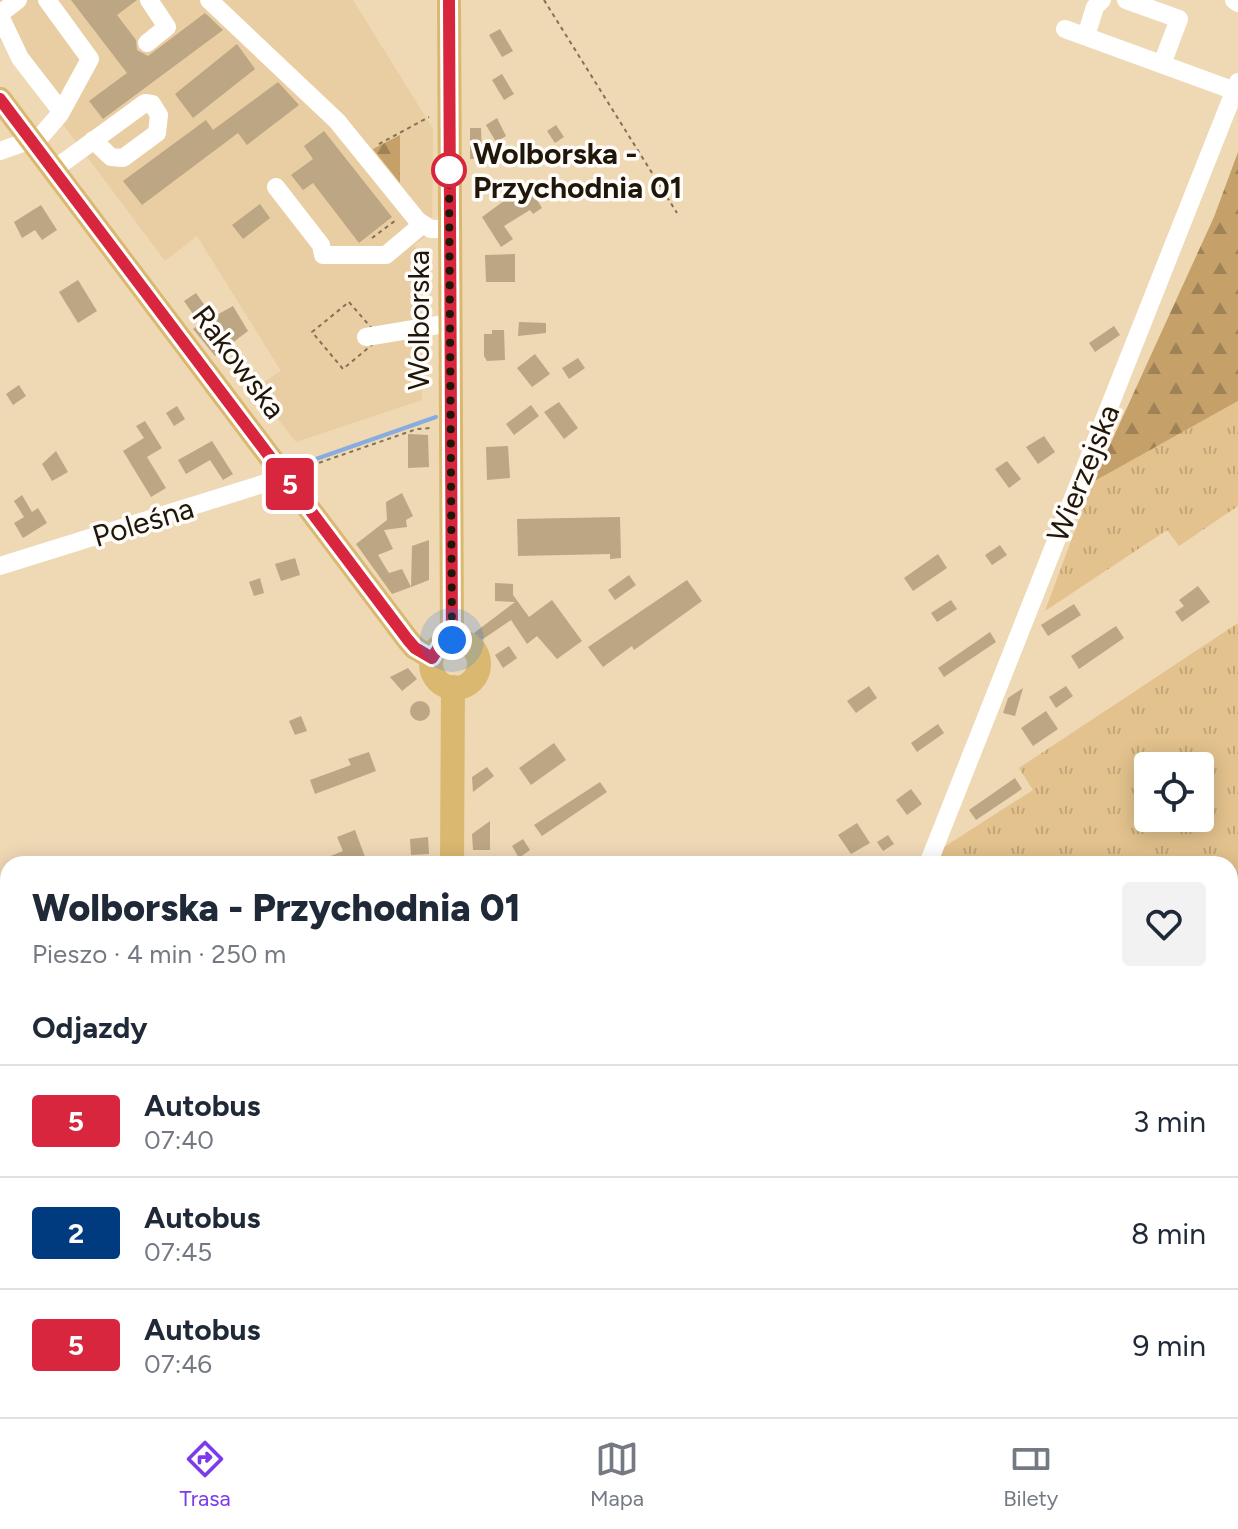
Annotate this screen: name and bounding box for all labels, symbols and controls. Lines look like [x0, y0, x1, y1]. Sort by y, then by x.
place label: Wolborska - Przychodnia 01 [473, 135, 682, 206]
marker: Wolborska - Przychodnia 01 [432, 153, 466, 187]
street label: Wolborska [400, 250, 437, 390]
street label: Rakowska [184, 298, 294, 426]
street label: Wierzejska [1039, 399, 1127, 547]
line badge: 5 [264, 458, 316, 510]
text: 5 [282, 467, 298, 501]
street label: Poleśna [88, 489, 198, 555]
your location [432, 620, 472, 660]
map controls [1134, 752, 1214, 832]
button: locate [1134, 752, 1214, 832]
button: heart [1122, 882, 1206, 966]
text: Wolborska - Przychodnia 01 [32, 885, 521, 931]
text: Pieszo · 4 min · 250 m [32, 938, 286, 970]
text: Odjazdy [32, 1009, 148, 1046]
text: Autobus [144, 1087, 261, 1124]
text: 3 min [1133, 1103, 1206, 1140]
text: 5 [68, 1104, 84, 1138]
text: 07:40 [144, 1124, 214, 1156]
text: Autobus [144, 1199, 261, 1236]
text: 8 min [1131, 1215, 1206, 1252]
text: 2 [68, 1216, 84, 1250]
text: 07:45 [144, 1236, 212, 1268]
text: Autobus [144, 1311, 261, 1348]
text: 9 min [1132, 1327, 1206, 1364]
text: 5 [68, 1328, 84, 1362]
text: 07:46 [144, 1348, 212, 1380]
tab: Trasa [180, 1437, 231, 1512]
tab: Mapa [590, 1437, 644, 1512]
tab: Bilety [1003, 1437, 1058, 1512]

